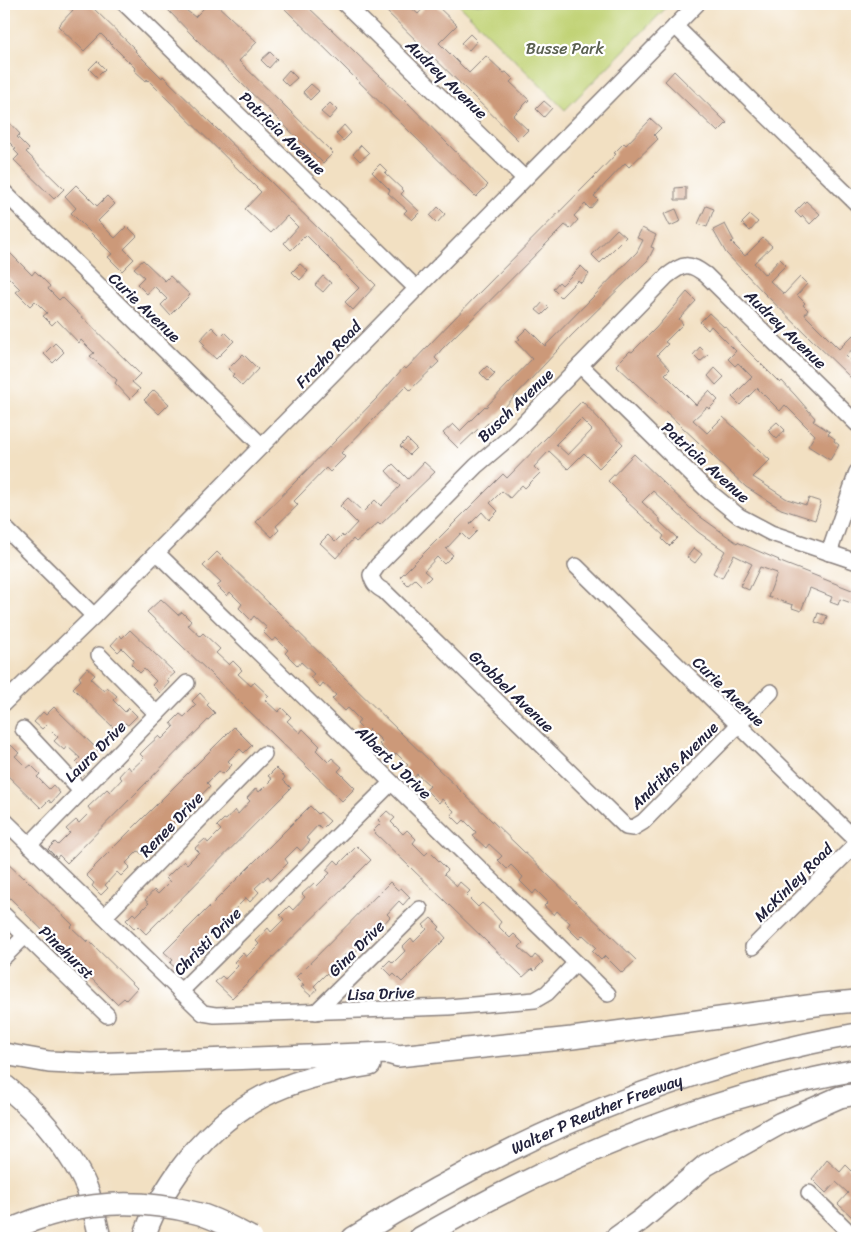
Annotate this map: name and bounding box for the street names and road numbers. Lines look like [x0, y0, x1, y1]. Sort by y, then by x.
street label: Audrey Avenue [398, 32, 495, 127]
street label: Patricia Avenue [232, 84, 333, 183]
street label: Curie Avenue [101, 265, 188, 350]
street label: Audrey Avenue [737, 282, 834, 377]
street label: Frazho Road [288, 312, 370, 395]
street label: Busch Avenue [470, 361, 561, 450]
street label: Patricia Avenue [654, 414, 757, 511]
street label: Grobbel Avenue [462, 643, 561, 740]
street label: Curie Avenue [685, 649, 772, 734]
street label: Laura Drive [57, 713, 134, 790]
street label: Andriths Avenue [622, 714, 726, 817]
street label: Albert J Drive [348, 717, 439, 807]
street label: Renee Drive [132, 784, 211, 864]
street label: McKinley Road [747, 835, 841, 929]
street label: Christi Drive [166, 900, 249, 983]
street label: Gina Drive [321, 913, 392, 984]
street label: Pinehurst [32, 918, 101, 987]
street label: Lisa Drive [347, 978, 415, 1009]
street label: Walter P Reuther Freeway [506, 1065, 687, 1162]

